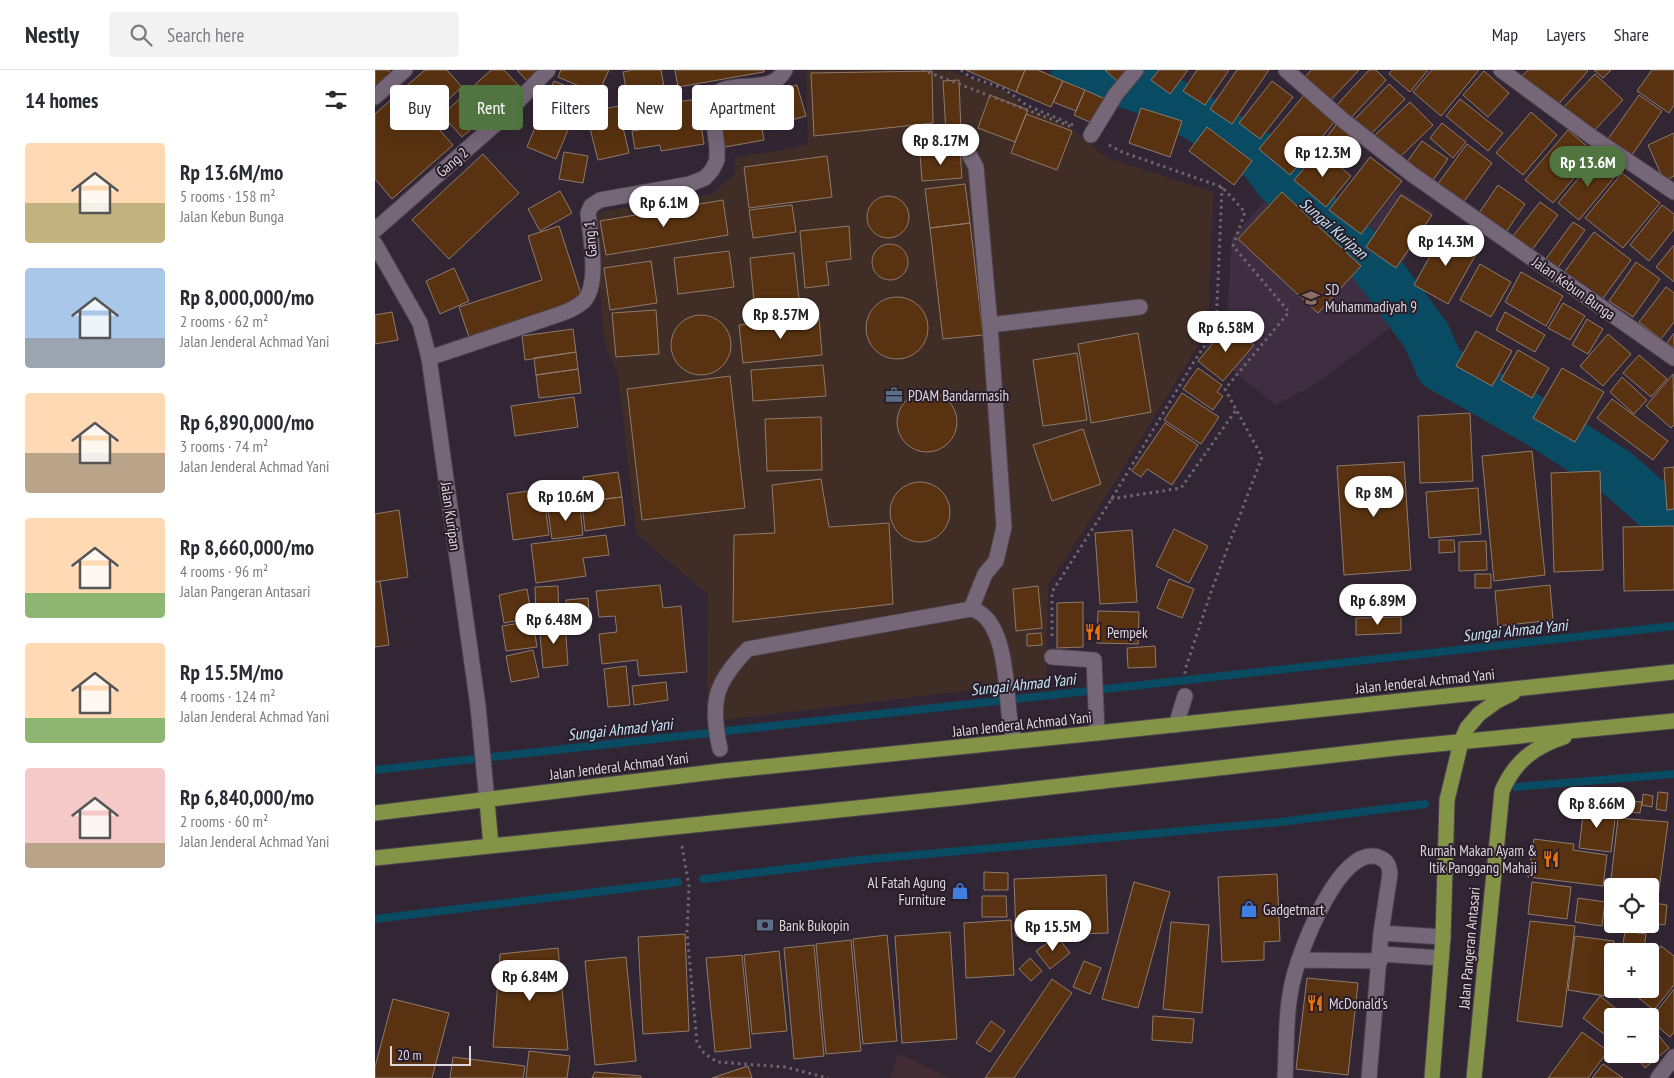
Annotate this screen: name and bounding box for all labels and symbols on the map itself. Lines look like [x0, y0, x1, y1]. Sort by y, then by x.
pin: Rp 8.17M [889, 124, 993, 166]
pin: Rp 12.3M [1271, 136, 1375, 178]
street label: Gang 2 [432, 143, 472, 181]
pin: Rp 13.6M [1536, 146, 1640, 188]
pin: Rp 6.1M [618, 186, 710, 228]
water label: Sungai Kuripan [1296, 193, 1373, 264]
street label: Gang 1 [579, 220, 601, 258]
pin: Rp 14.3M [1394, 224, 1498, 267]
street label: Jalan Kebun Bunga [1528, 252, 1619, 324]
place label: SD Muhammadiyah 9 [1325, 280, 1417, 316]
school or university icon: SD Muhammadiyah 9 [1301, 288, 1321, 308]
pin: Rp 8.57M [729, 298, 833, 340]
pin: Rp 6.58M [1174, 310, 1278, 353]
office icon: PDAM Bandarmasih [884, 385, 904, 405]
place label: PDAM Bandarmasih [908, 386, 1009, 405]
pin: Rp 8M [1339, 476, 1409, 518]
street label: Jalan Kuripan [437, 480, 465, 551]
pin: Rp 10.6M [514, 480, 618, 522]
pin: Rp 6.89M [1326, 584, 1430, 626]
pin: Rp 6.48M [502, 602, 606, 645]
water label: Sungai Ahmad Yani [1462, 614, 1571, 645]
restaurant icon: Pempek [1083, 622, 1103, 642]
place label: Pempek [1107, 623, 1148, 642]
street label: Jalan Jenderal Achmad Yani [1353, 664, 1496, 698]
water label: Sungai Ahmad Yani [970, 668, 1079, 699]
street label: Jalan Jenderal Achmad Yani [950, 707, 1093, 741]
water label: Sungai Ahmad Yani [567, 713, 676, 744]
street label: Jalan Jenderal Achmad Yani [547, 748, 690, 784]
pin: Rp 8.66M [1545, 786, 1649, 829]
place label: Rumah Makan Ayam & Itik Panggang Mahaji [1420, 841, 1537, 877]
restaurant icon: Rumah Makan Ayam & Itik Panggang Mahaji [1541, 849, 1561, 869]
place label: Al Fatah Agung Furniture [868, 873, 946, 909]
shop icon: Al Fatah Agung Furniture [950, 881, 970, 901]
street label: Jalan Pangeran Antasari [1454, 886, 1484, 1011]
shop icon: Gadgetmart [1239, 899, 1259, 919]
place label: Gadgetmart [1263, 900, 1324, 919]
pin: Rp 15.5M [1001, 910, 1105, 952]
bank icon: Bank Bukopin [755, 915, 775, 935]
place label: Bank Bukopin [779, 916, 849, 935]
pin: Rp 6.84M [478, 960, 582, 1002]
restaurant icon: McDonald's [1305, 993, 1325, 1013]
place label: McDonald's [1329, 994, 1388, 1013]
scale bar [390, 1043, 471, 1066]

